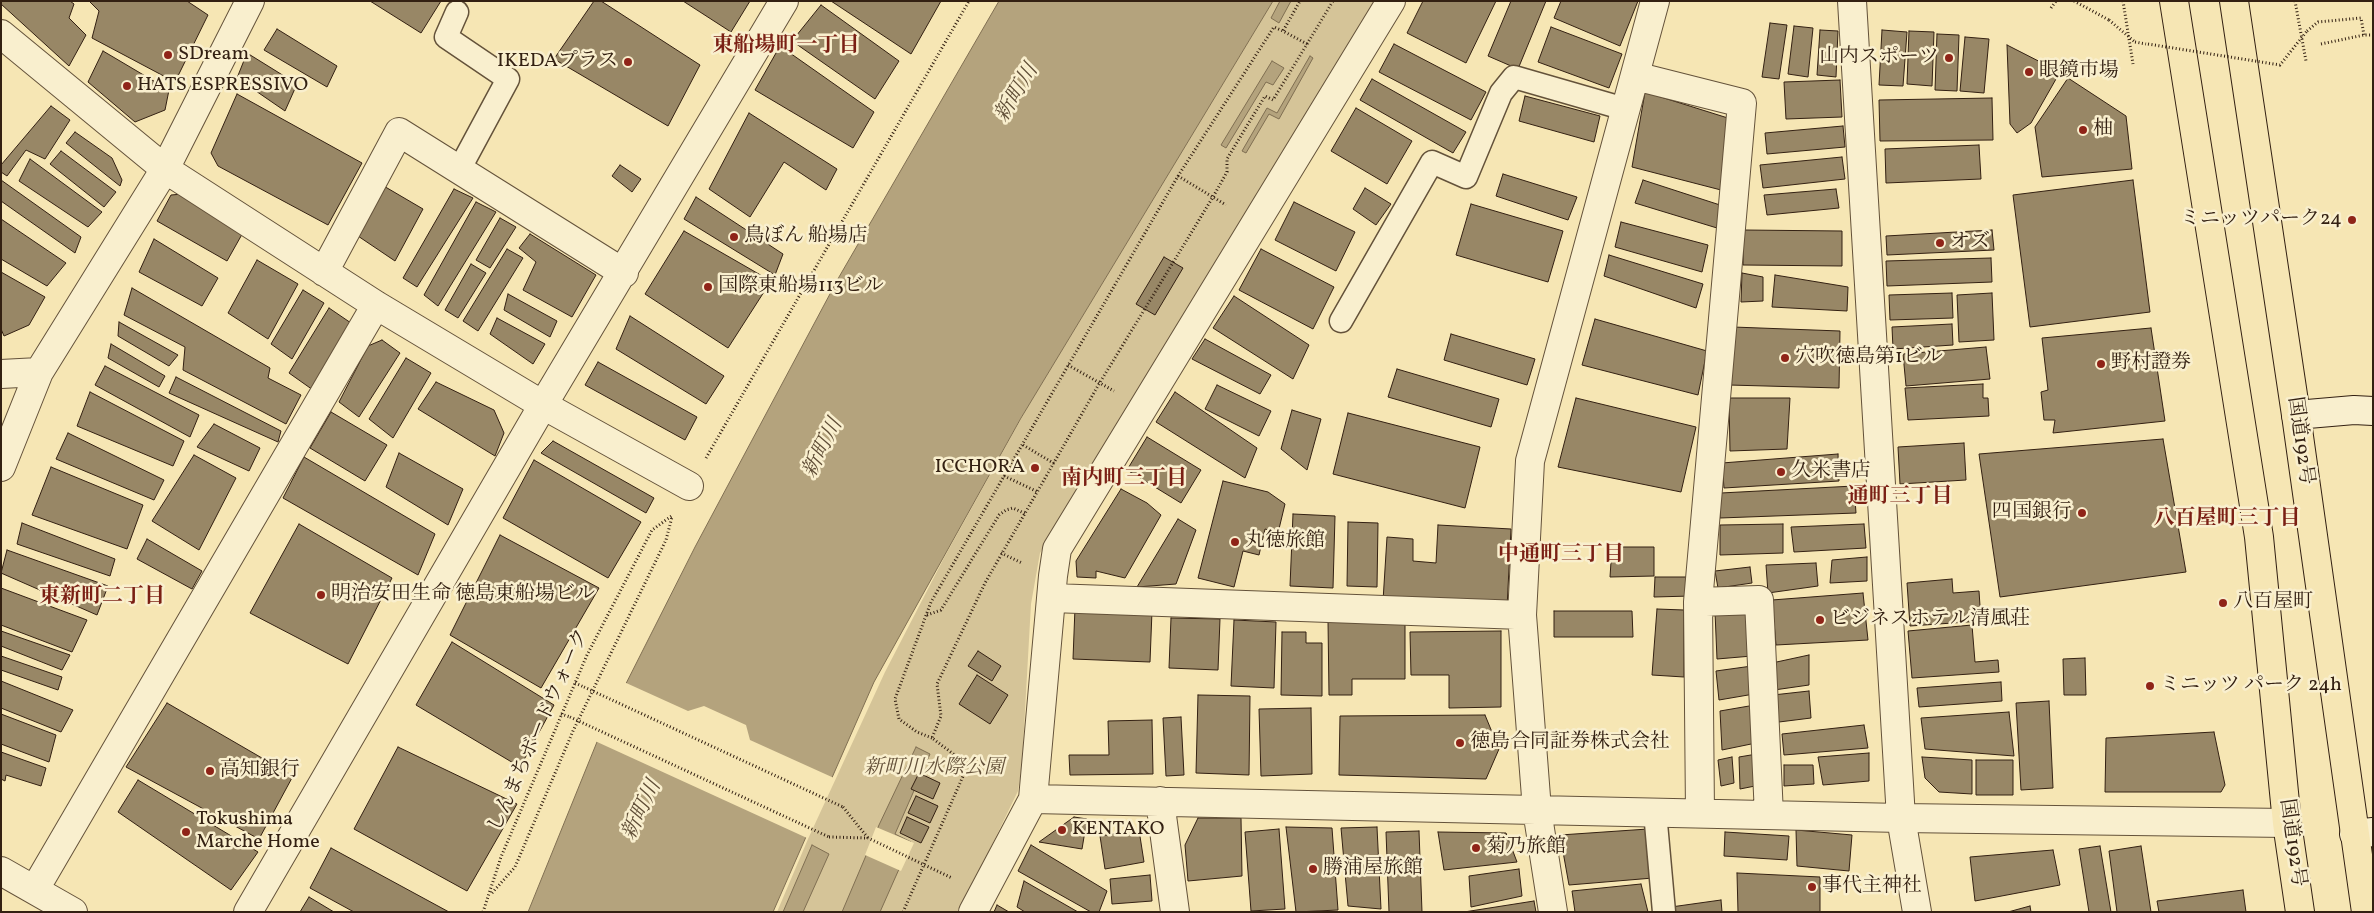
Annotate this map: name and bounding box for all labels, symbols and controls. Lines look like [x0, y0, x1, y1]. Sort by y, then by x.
district label: 東船場町一丁目 [713, 34, 859, 60]
place label: SDream [178, 43, 249, 67]
place label: 山内スポーツ [1819, 46, 1939, 70]
marker: SDream [162, 49, 174, 61]
place label: IKEDAプラス [497, 50, 618, 74]
marker: 山内スポーツ [1943, 52, 1955, 64]
marker: IKEDAプラス [622, 56, 634, 68]
place label: 眼鏡市場 [2039, 60, 2119, 84]
water label: 新町川 [991, 61, 1045, 127]
marker: 眼鏡市場 [2023, 66, 2035, 78]
place label: HATS ESPRESSIVO [137, 74, 308, 98]
marker: HATS ESPRESSIVO [121, 80, 133, 92]
place label: 柚 [2093, 118, 2113, 142]
marker: 柚 [2077, 124, 2089, 136]
place label: ミニッツパーク24 [2180, 208, 2342, 232]
marker: ミニッツパーク24 [2346, 214, 2358, 226]
place label: 鳥ぼん 船場店 [744, 225, 868, 249]
marker: 鳥ぼん 船場店 [728, 231, 740, 243]
place label: オズ [1950, 231, 1990, 255]
marker: オズ [1934, 237, 1946, 249]
place label: 国際東船場113ビル [718, 275, 884, 299]
marker: 国際東船場113ビル [702, 281, 714, 293]
place label: 穴吹徳島第1ビル [1795, 346, 1943, 370]
marker: 穴吹徳島第1ビル [1779, 352, 1791, 364]
place label: 野村證券 [2111, 352, 2191, 376]
marker: 野村證券 [2095, 358, 2107, 370]
street label: 国道192号 [2281, 395, 2317, 487]
water label: 新町川 [798, 415, 850, 483]
place label: ICCHORA [935, 456, 1025, 480]
place label: 久米書店 [1791, 460, 1871, 484]
marker: ICCHORA [1029, 462, 1041, 474]
marker: 久米書店 [1775, 466, 1787, 478]
district label: 南内町三丁目 [1061, 467, 1187, 493]
district label: 通町三丁目 [1848, 485, 1952, 511]
place label: 四国銀行 [1992, 501, 2072, 525]
marker: 四国銀行 [2076, 507, 2088, 519]
district label: 八百屋町三丁目 [2154, 507, 2300, 533]
place label: 丸徳旅館 [1245, 530, 1325, 554]
marker: 丸徳旅館 [1229, 536, 1241, 548]
district label: 中通町三丁目 [1498, 543, 1624, 569]
place label: 明治安田生命 徳島東船場ビル [331, 583, 595, 607]
district label: 東新町二丁目 [39, 585, 165, 611]
marker: 明治安田生命 徳島東船場ビル [315, 589, 327, 601]
place label: 八百屋町 [2233, 591, 2313, 615]
marker: 八百屋町 [2217, 597, 2229, 609]
place label: ビジネスホテル清風荘 [1830, 608, 2030, 632]
marker: ビジネスホテル清風荘 [1814, 614, 1826, 626]
street label: しんまちボードウォーク [484, 626, 596, 836]
place label: ミニッツ パーク 24h [2160, 674, 2342, 698]
marker: ミニッツ パーク 24h [2144, 680, 2156, 692]
place label: 徳島合同証券株式会社 [1470, 731, 1670, 755]
marker: 徳島合同証券株式会社 [1454, 737, 1466, 749]
park label: 新町川水際公園 [864, 757, 1004, 781]
place label: 高知銀行 [220, 759, 300, 783]
marker: 高知銀行 [204, 765, 216, 777]
water label: 新町川 [618, 777, 668, 845]
street label: 国道192号 [2273, 797, 2309, 889]
place label: Tokushima Marche Home [196, 808, 320, 855]
place label: KENTAKO [1072, 818, 1164, 842]
marker: KENTAKO [1056, 824, 1068, 836]
marker: Tokushima Marche Home [180, 826, 192, 838]
place label: 菊乃旅館 [1486, 836, 1566, 860]
marker: 菊乃旅館 [1470, 842, 1482, 854]
place label: 勝浦屋旅館 [1323, 857, 1423, 881]
marker: 勝浦屋旅館 [1307, 863, 1319, 875]
place label: 事代主神社 [1822, 875, 1922, 899]
marker: 事代主神社 [1806, 881, 1818, 893]

